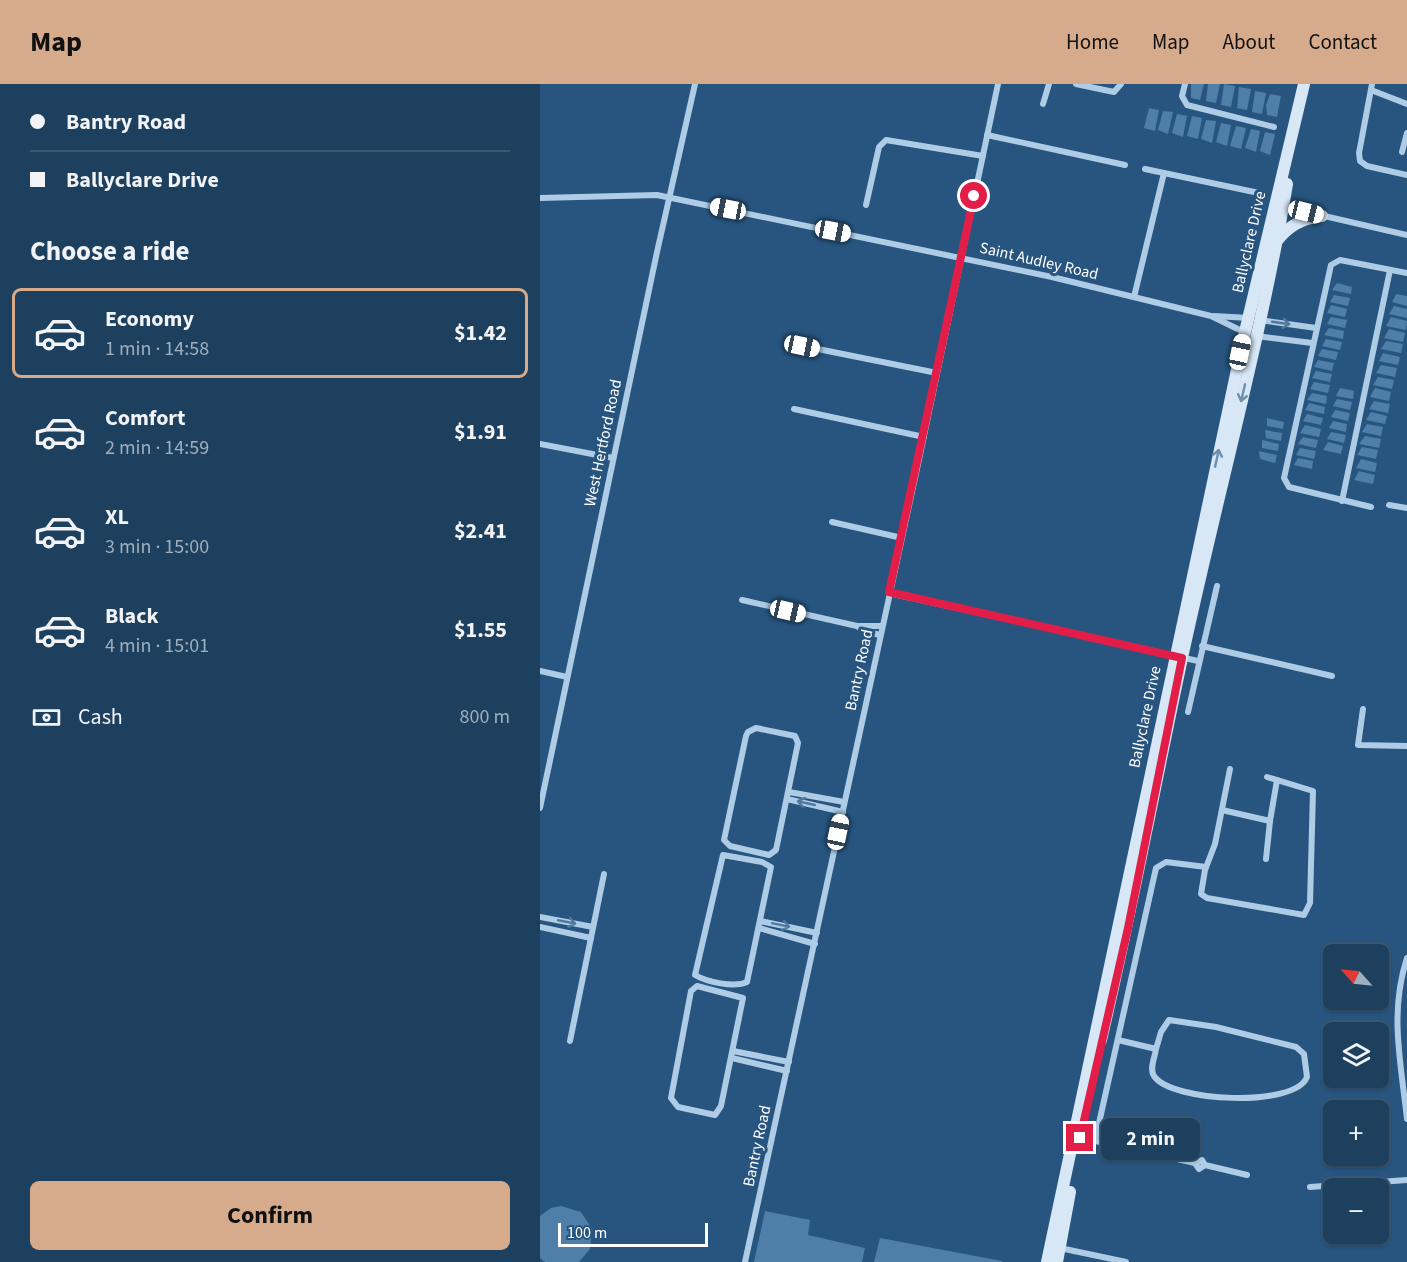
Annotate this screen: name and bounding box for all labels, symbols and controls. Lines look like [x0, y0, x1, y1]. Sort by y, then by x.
text: Map [30, 22, 82, 62]
text: Home [1066, 27, 1119, 57]
text: Map [1152, 27, 1190, 57]
text: About [1223, 27, 1275, 57]
text: Contact [1308, 27, 1377, 57]
text: Bantry Road [66, 106, 186, 138]
text: Ballyclare Drive [66, 164, 219, 196]
route start [960, 182, 987, 209]
street label: Ballyclare Drive [1227, 189, 1271, 295]
car [709, 197, 747, 221]
car [1286, 199, 1326, 225]
car [814, 219, 852, 243]
text: Choose a ride [30, 232, 190, 271]
street label: Saint Audley Road [977, 237, 1101, 285]
text: Economy [105, 303, 194, 335]
icon: car [33, 306, 87, 360]
text: $1.42 [454, 317, 507, 349]
one-way arrow [1270, 317, 1290, 328]
car [783, 333, 821, 359]
car [1227, 333, 1253, 371]
text: 1 min · 14:58 [105, 335, 209, 363]
street label: West Hertford Road [579, 377, 627, 509]
one-way arrow [1237, 383, 1249, 402]
text: Comfort [105, 402, 186, 434]
icon: car [33, 405, 87, 459]
text: $1.91 [454, 416, 507, 448]
text: 2 min · 14:59 [105, 434, 209, 462]
one-way arrow [1212, 449, 1224, 468]
text: XL [105, 501, 129, 533]
icon: car [33, 504, 87, 558]
text: $2.41 [454, 515, 507, 547]
text: 3 min · 15:00 [105, 533, 209, 561]
car [768, 598, 808, 624]
text: Black [105, 600, 159, 632]
icon: car [33, 603, 87, 657]
text: $1.55 [454, 614, 507, 646]
street label: Bantry Road [840, 627, 878, 713]
text: 4 min · 15:01 [105, 632, 209, 660]
street label: Ballyclare Drive [1123, 664, 1167, 770]
icon: cash [30, 701, 63, 734]
text: Cash [78, 701, 123, 733]
text: 800 m [460, 703, 510, 731]
one-way arrow [797, 797, 816, 809]
car [825, 813, 851, 851]
one-way arrow [556, 917, 576, 928]
one-way arrow [771, 920, 790, 931]
north arrow [1323, 944, 1389, 1010]
map controls [1323, 944, 1389, 1244]
button: layers [1323, 1022, 1389, 1088]
button: + [1323, 1100, 1389, 1166]
street label: Bantry Road [738, 1103, 776, 1189]
callout: 2 min [1101, 1117, 1200, 1159]
route end [1066, 1124, 1093, 1151]
text: 2 min [1126, 1125, 1175, 1153]
button: − [1323, 1178, 1389, 1244]
button: Confirm [30, 1181, 510, 1250]
scale bar [558, 1220, 708, 1248]
text: 100 m [567, 1222, 607, 1244]

